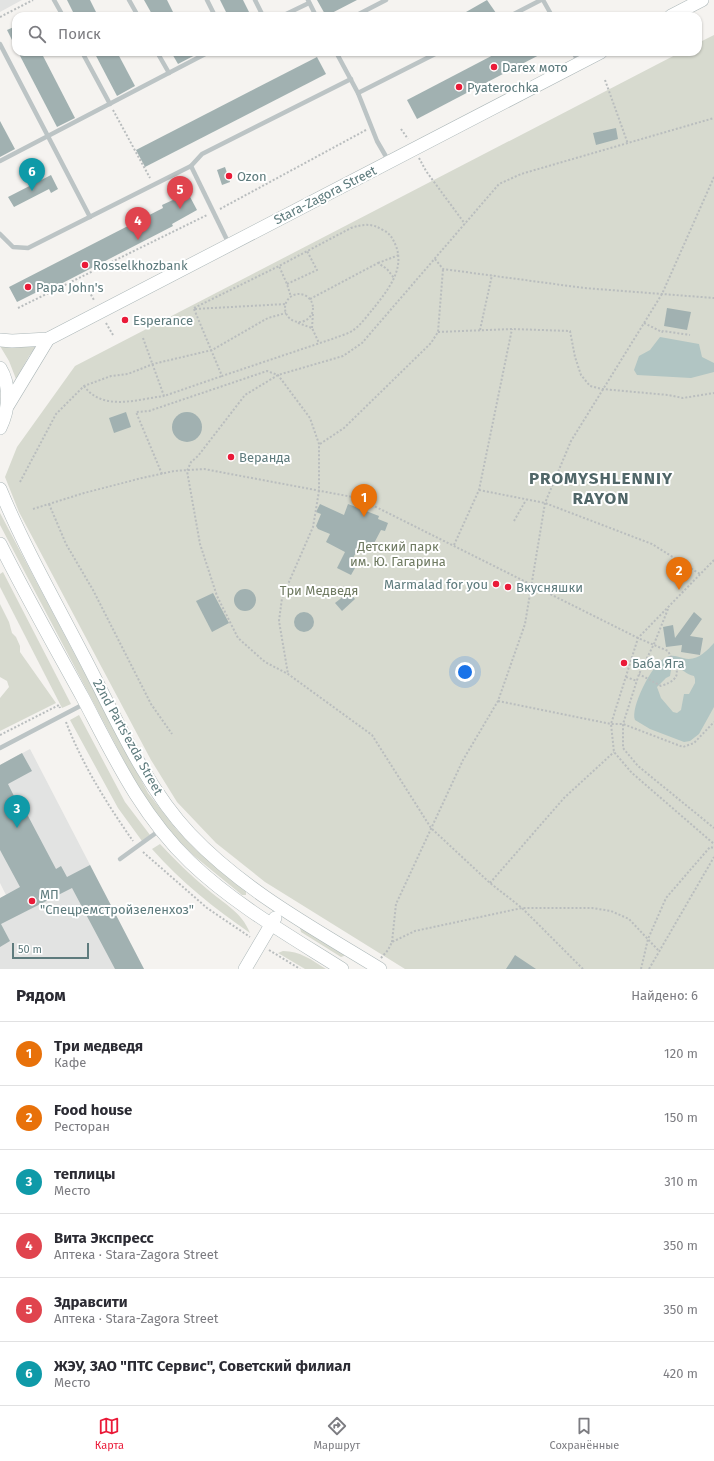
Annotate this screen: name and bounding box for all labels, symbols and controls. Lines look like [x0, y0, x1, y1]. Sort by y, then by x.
search box [12, 12, 702, 56]
icon: search [26, 23, 48, 45]
text: Поиск [58, 25, 101, 43]
place label: Darex мото [502, 60, 568, 75]
marker: Darex мото [489, 62, 499, 72]
place label: Pyaterochka [467, 80, 539, 95]
marker: Pyaterochka [454, 82, 464, 92]
pin: 6 [19, 158, 45, 191]
street label: Stara-Zagora Street [271, 162, 379, 227]
place label: Ozon [237, 169, 267, 184]
marker: Ozon [224, 171, 234, 181]
pin: 5 [167, 176, 193, 209]
pin: 4 [125, 207, 151, 240]
place label: Rosselkhozbank [93, 258, 188, 273]
marker: Rosselkhozbank [80, 260, 90, 270]
place label: Papa John's [36, 280, 103, 295]
marker: Papa John's [23, 282, 33, 292]
place label: Esperance [133, 313, 193, 328]
marker: Esperance [120, 315, 130, 325]
place label: Веранда [239, 450, 291, 465]
marker: Веранда [226, 452, 236, 462]
district label: PROMYSHLENNIY RAYON [529, 468, 673, 509]
pin: 1 [351, 484, 377, 517]
park label: Детский парк им. Ю. Гагарина [350, 539, 446, 569]
pin: 2 [666, 557, 692, 590]
place label: Marmalad for you [384, 577, 488, 592]
marker: Marmalad for you [491, 579, 501, 589]
place label: Вкусняшки [516, 580, 583, 595]
marker: Вкусняшки [503, 582, 513, 592]
park label: Три Медведя [280, 583, 358, 598]
place label: Баба Яга [632, 656, 685, 671]
marker: Баба Яга [619, 658, 629, 668]
your location [455, 662, 475, 682]
street label: 22nd Parts'ezda Street [90, 676, 166, 798]
pin: 3 [4, 795, 30, 828]
place label: МП "Спецремстройзеленхоз" [40, 887, 194, 917]
marker: МП "Спецремстройзеленхоз" [27, 896, 37, 906]
scale bar [12, 941, 89, 960]
text: 50 m [18, 943, 42, 956]
text: Рядом [16, 985, 66, 1006]
text: Найдено: 6 [631, 988, 698, 1003]
text: Три медведя [54, 1037, 143, 1055]
text: 1 [26, 1046, 32, 1061]
text: 120 m [664, 1046, 698, 1061]
text: Кафе [54, 1055, 86, 1070]
text: Food house [54, 1101, 132, 1119]
text: 2 [26, 1110, 32, 1125]
text: 150 m [664, 1110, 698, 1125]
text: Ресторан [54, 1119, 110, 1134]
text: теплицы [54, 1165, 115, 1183]
text: 3 [26, 1174, 32, 1189]
text: 310 m [664, 1174, 698, 1189]
text: Место [54, 1183, 91, 1198]
text: Вита Экспресс [54, 1229, 154, 1247]
text: 4 [25, 1238, 33, 1253]
text: 350 m [663, 1238, 698, 1253]
text: Аптека · Stara-Zagora Street [54, 1247, 219, 1262]
text: Здравсити [54, 1293, 128, 1311]
text: 5 [26, 1302, 32, 1317]
text: 350 m [663, 1302, 698, 1317]
text: Аптека · Stara-Zagora Street [54, 1311, 219, 1326]
text: ЖЭУ, ЗАО "ПТС Сервис", Советский филиал [54, 1357, 351, 1375]
text: 6 [25, 1366, 33, 1381]
text: 420 m [663, 1366, 698, 1381]
text: Место [54, 1375, 91, 1390]
tab: Карта [95, 1415, 124, 1452]
tab: Маршрут [313, 1415, 360, 1452]
tab: Сохранённые [550, 1415, 619, 1452]

